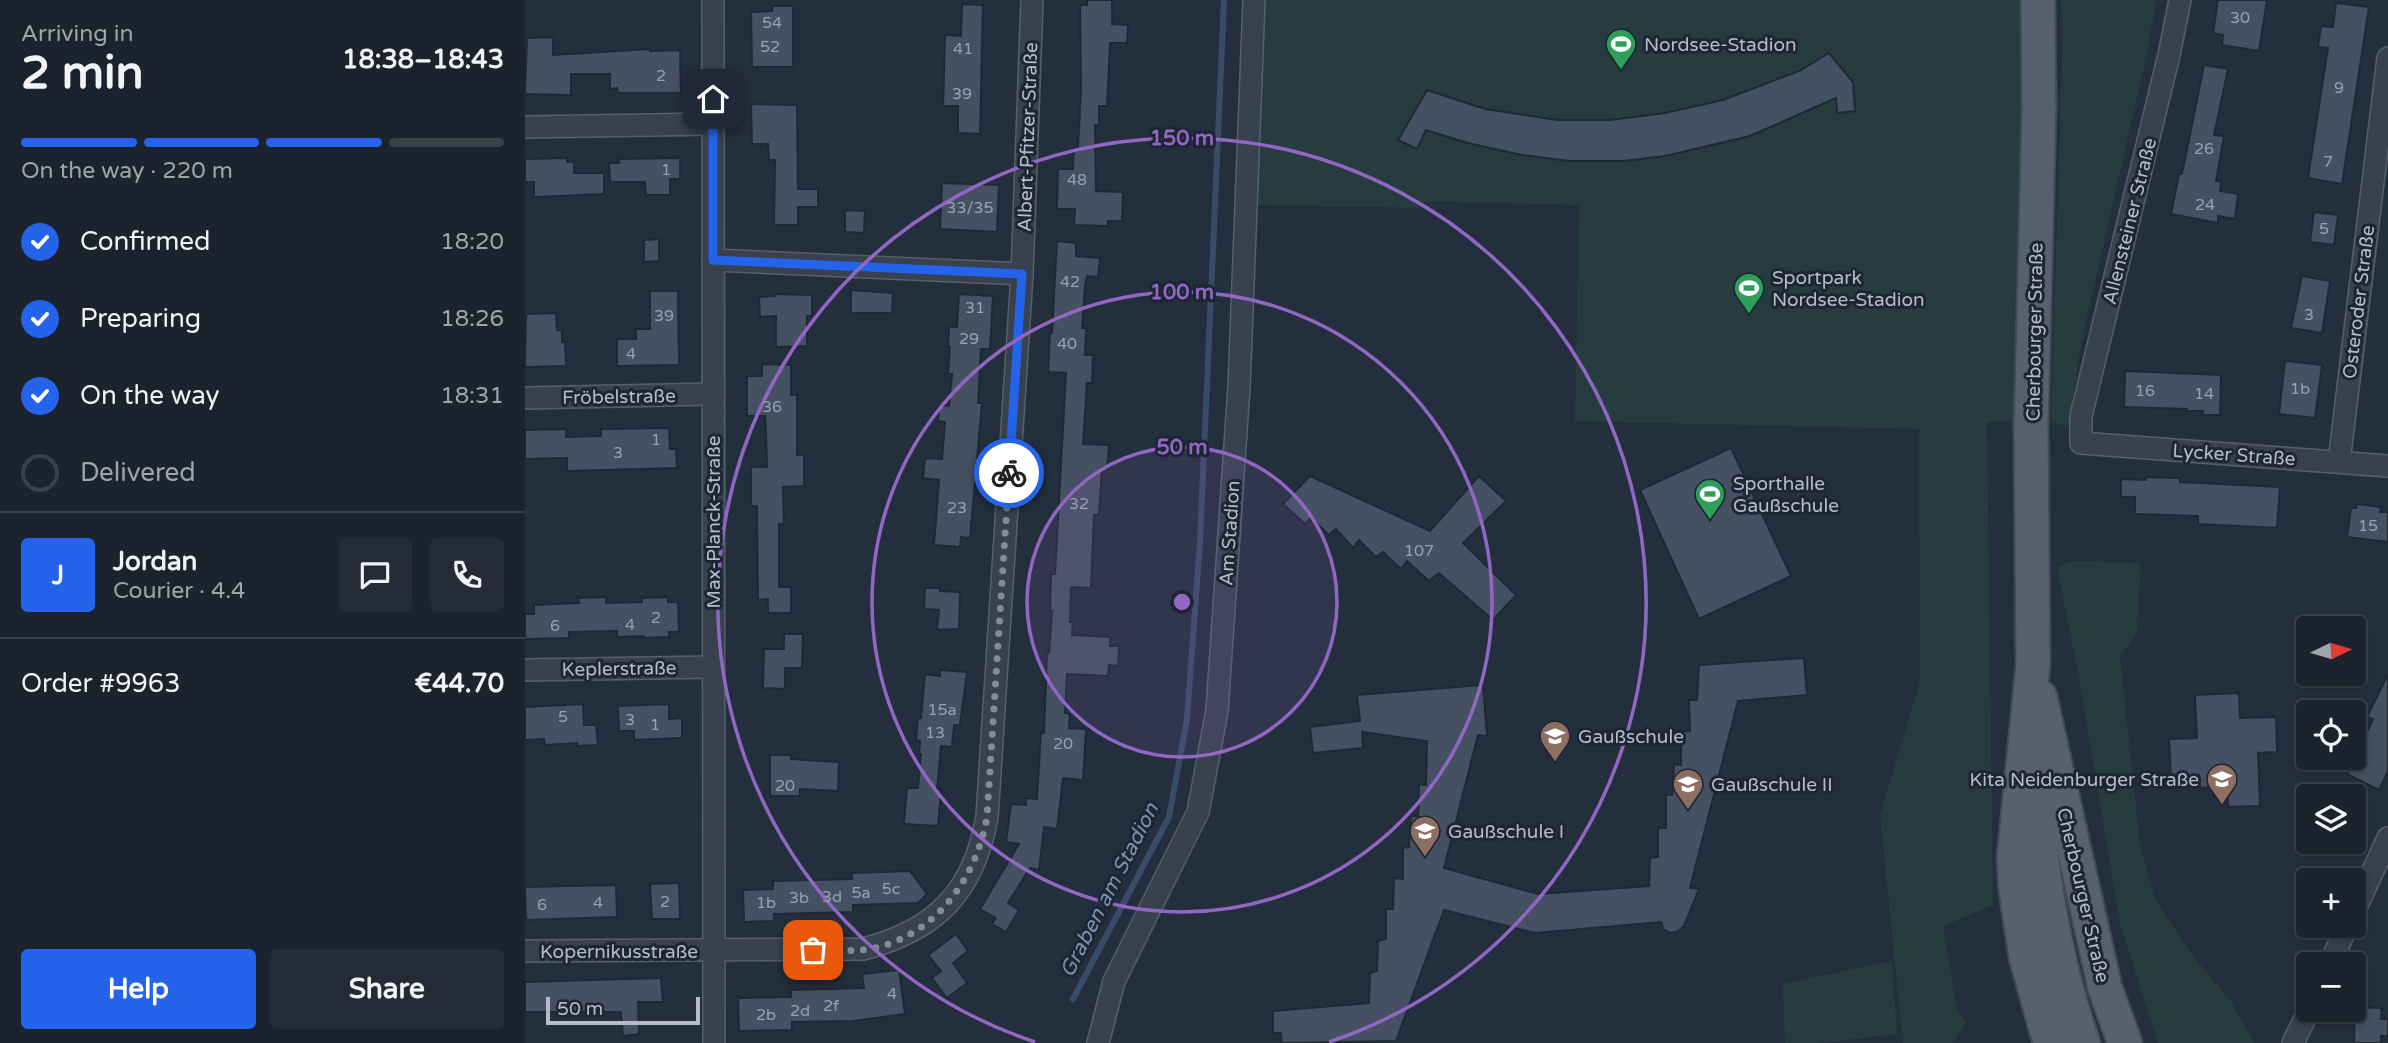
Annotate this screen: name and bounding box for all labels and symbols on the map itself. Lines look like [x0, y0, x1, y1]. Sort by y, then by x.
house number: 30 [2230, 8, 2250, 28]
house number: 54 [762, 13, 782, 33]
sports icon: Nordsee-Stadion [1604, 27, 1638, 71]
place label: Nordsee-Stadion [1644, 34, 1797, 56]
house number: 52 [760, 37, 780, 57]
house number: 41 [953, 39, 973, 59]
street label: Albert-Pfitzer-Straße [1014, 42, 1042, 232]
house number: 2 [656, 66, 666, 86]
pin [683, 69, 743, 129]
house number: 9 [2334, 78, 2344, 98]
house number: 39 [952, 84, 972, 104]
text: 150 m [1150, 126, 1214, 151]
street label: Allensteiner Straße [2099, 136, 2161, 307]
house number: 26 [2194, 139, 2214, 159]
house number: 7 [2323, 152, 2333, 172]
house number: 1 [661, 160, 671, 180]
house number: 48 [1067, 170, 1087, 190]
house number: 24 [2195, 195, 2215, 215]
house number: 33/35 [946, 198, 994, 218]
house number: 5 [2319, 219, 2329, 239]
street label: Osteroder Straße [2339, 224, 2379, 380]
street label: Cherbourger Straße [2022, 242, 2048, 422]
place label: Sportpark Nordsee-Stadion [1772, 267, 1925, 311]
sports icon: Sportpark Nordsee-Stadion [1732, 271, 1766, 315]
house number: 42 [1060, 272, 1080, 292]
text: 100 m [1150, 280, 1214, 305]
house number: 31 [965, 298, 985, 318]
house number: 3 [2304, 305, 2314, 325]
house number: 39 [654, 306, 674, 326]
house number: 29 [959, 329, 979, 349]
house number: 40 [1057, 334, 1077, 354]
house number: 4 [626, 344, 636, 364]
house number: 1b [2290, 379, 2310, 399]
house number: 16 [2135, 381, 2155, 401]
house number: 14 [2194, 384, 2214, 404]
street label: Fröbelstraße [562, 385, 676, 409]
house number: 36 [762, 397, 782, 417]
house number: 1 [651, 430, 661, 450]
text: 50 m [1156, 435, 1208, 460]
street label: Max-Planck-Straße [703, 436, 725, 608]
courier [974, 438, 1044, 508]
street label: Lycker Straße [2172, 440, 2296, 470]
house number: 3 [613, 443, 623, 463]
place label: Sporthalle Gaußschule [1733, 473, 1839, 517]
sports icon: Sporthalle Gaußschule [1693, 477, 1727, 521]
street label: Am Stadion [1215, 480, 1245, 586]
house number: 32 [1069, 494, 1089, 514]
house number: 23 [947, 498, 967, 518]
house number: 15 [2358, 516, 2378, 536]
house number: 107 [1404, 541, 1434, 561]
centre of rings [1170, 590, 1194, 614]
house number: 2 [651, 608, 661, 628]
house number: 4 [625, 615, 635, 635]
house number: 6 [550, 616, 560, 636]
north arrow [2296, 616, 2366, 686]
street label: Keplerstraße [561, 657, 677, 681]
house number: 15a [927, 700, 957, 720]
house number: 5 [558, 707, 568, 727]
house number: 3 [625, 710, 635, 730]
house number: 1 [650, 715, 660, 735]
school or university icon: Gaußschule [1538, 719, 1572, 763]
house number: 13 [925, 723, 945, 743]
place label: Gaußschule [1578, 726, 1684, 748]
house number: 20 [1053, 734, 1073, 754]
school or university icon: Kita Neidenburger Straße [2205, 762, 2239, 806]
school or university icon: Gaußschule II [1671, 767, 1705, 811]
place label: Kita Neidenburger Straße [1970, 769, 2199, 791]
place label: Gaußschule II [1711, 774, 1833, 796]
house number: 20 [775, 776, 795, 796]
water label: Graben am Stadion [1055, 798, 1165, 981]
street label: Cherbourger Straße [2052, 806, 2114, 985]
school or university icon: Gaußschule I [1408, 814, 1442, 858]
place label: Gaußschule I [1448, 821, 1564, 843]
house number: 5c [882, 879, 900, 899]
house number: 5a [851, 883, 871, 903]
house number: 3d [822, 887, 842, 907]
house number: 3b [789, 888, 809, 908]
house number: 2 [660, 892, 670, 912]
house number: 4 [593, 893, 603, 913]
house number: 1b [756, 893, 776, 913]
house number: 6 [537, 895, 547, 915]
pin [783, 920, 843, 980]
street label: Kopernikusstraße [540, 941, 698, 963]
house number: 4 [887, 984, 897, 1004]
scale bar [546, 994, 700, 1026]
house number: 2f [823, 996, 840, 1016]
house number: 2d [790, 1001, 810, 1021]
house number: 2b [756, 1005, 776, 1025]

